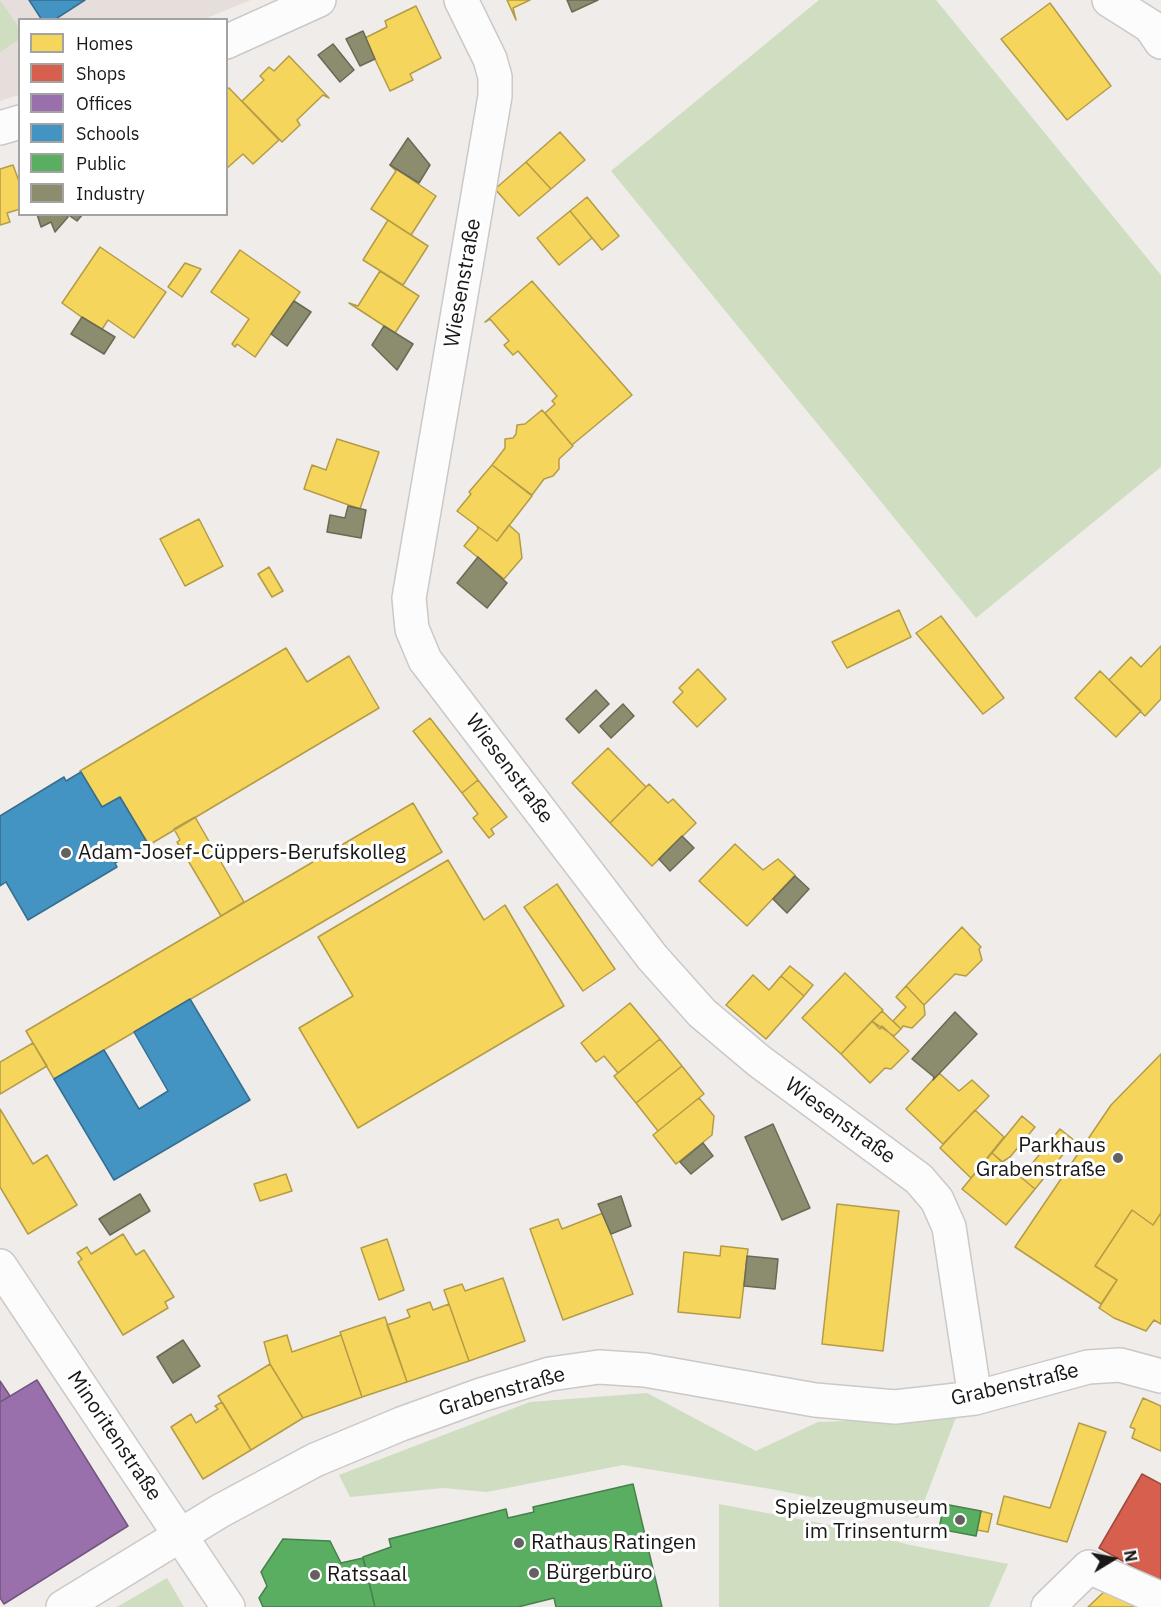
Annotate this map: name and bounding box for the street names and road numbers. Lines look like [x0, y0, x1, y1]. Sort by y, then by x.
street label: Wiesenstraße [439, 217, 487, 349]
street label: Wiesenstraße [460, 709, 558, 829]
street label: Wiesenstraße [780, 1072, 900, 1170]
street label: Grabenstraße [949, 1358, 1081, 1412]
street label: Grabenstraße [436, 1362, 568, 1422]
street label: Minoritenstraße [61, 1366, 167, 1506]

